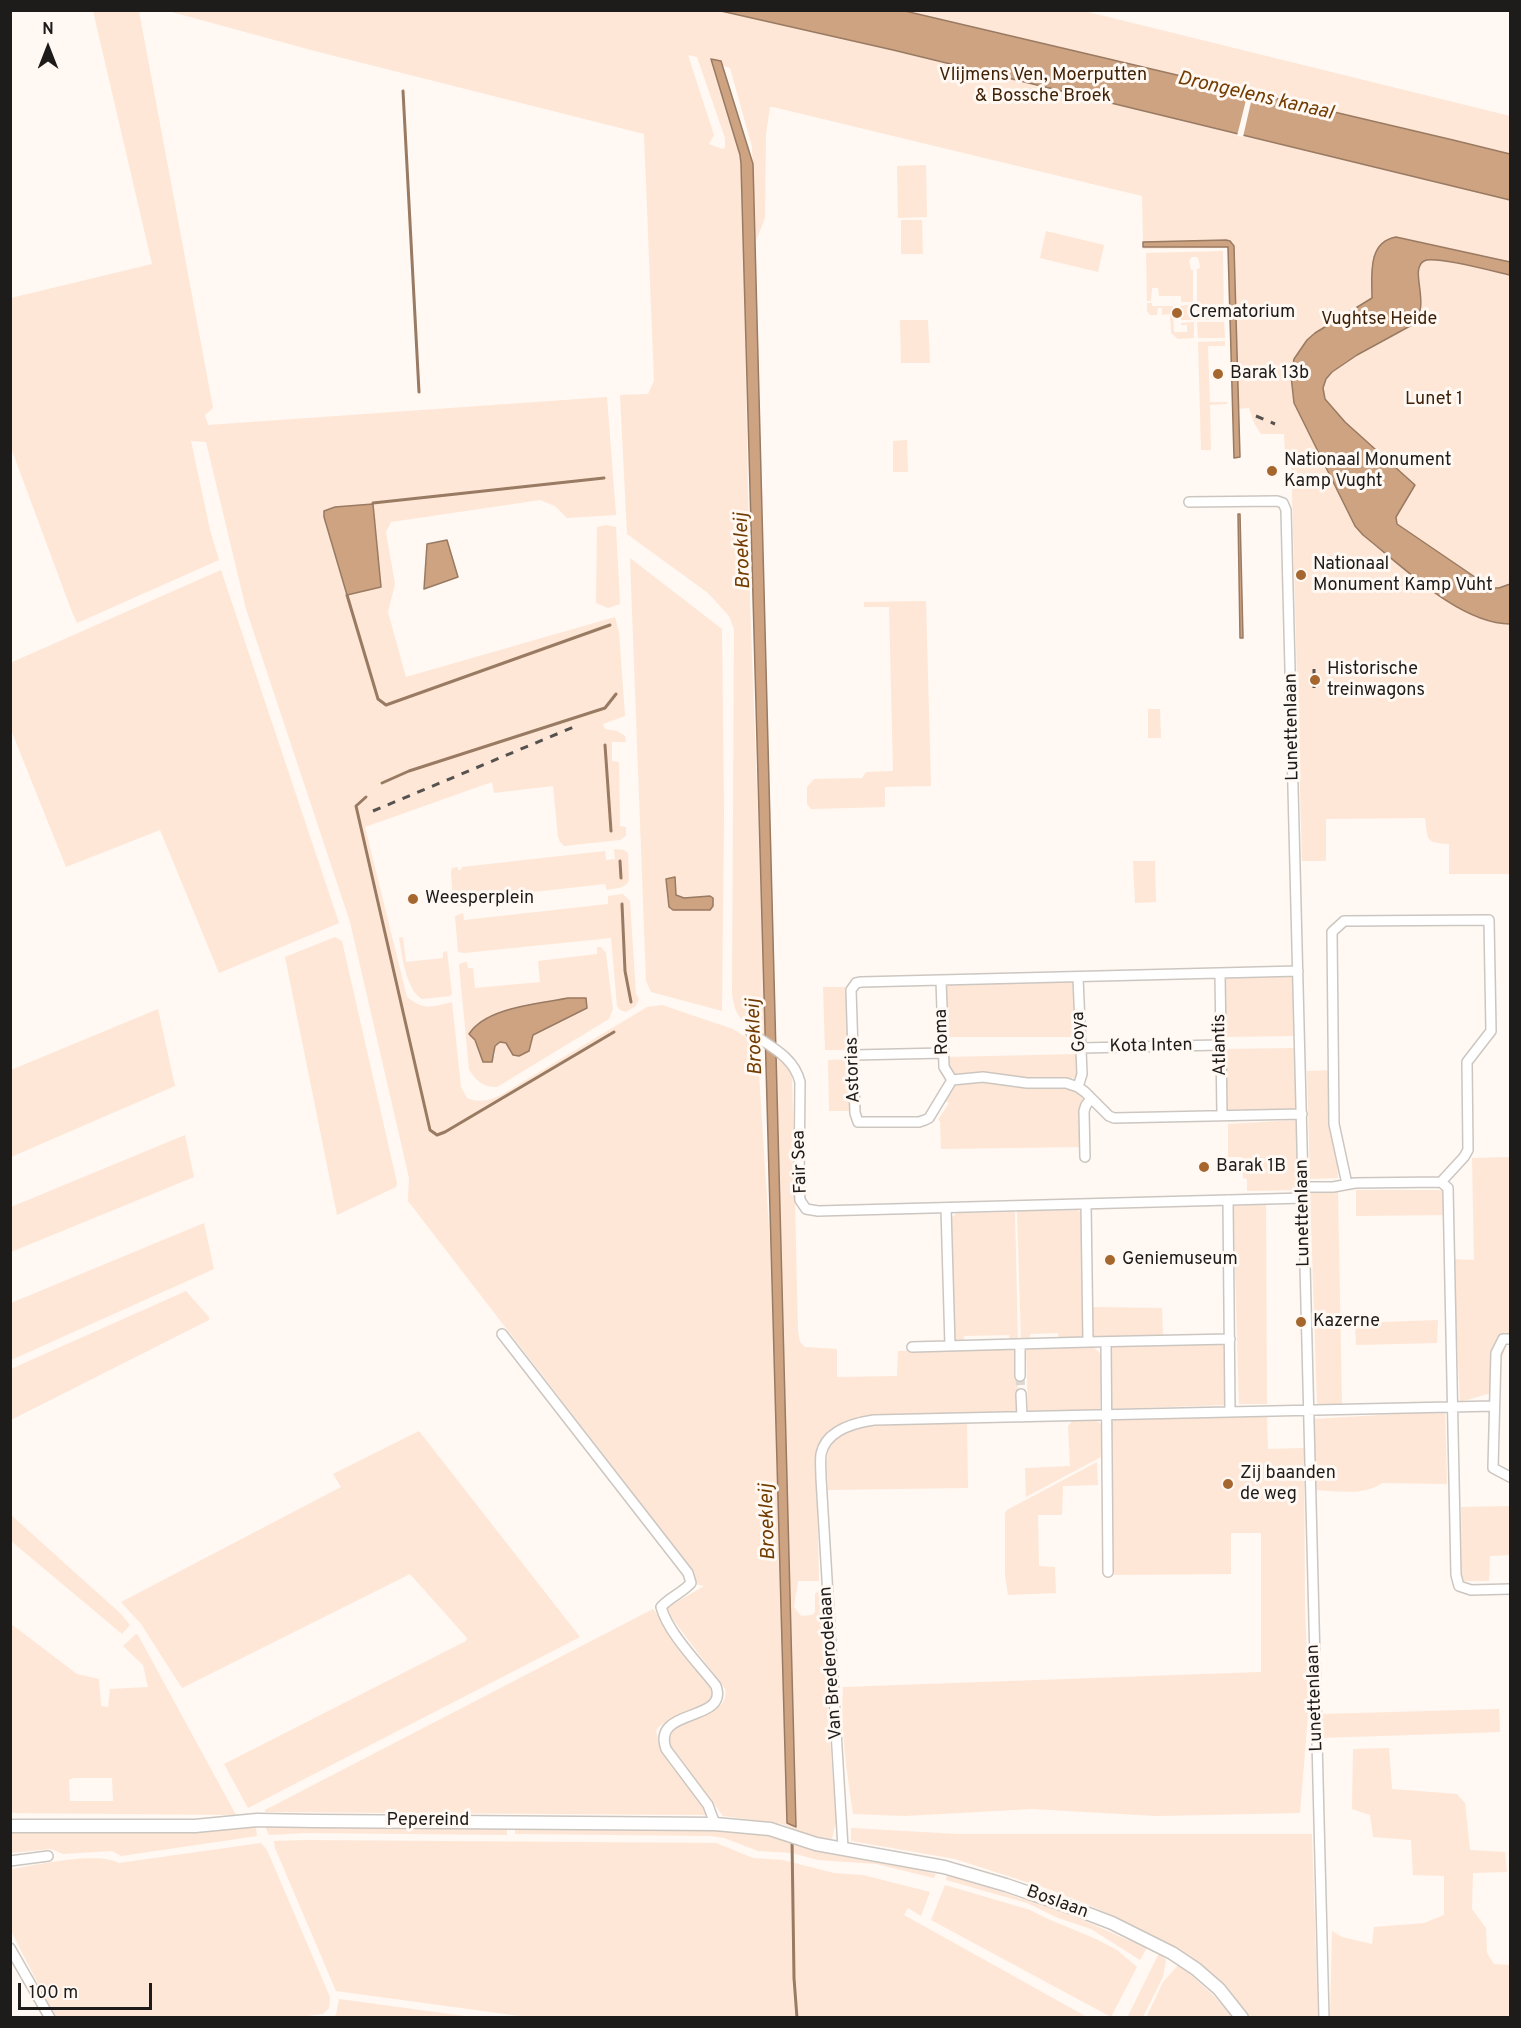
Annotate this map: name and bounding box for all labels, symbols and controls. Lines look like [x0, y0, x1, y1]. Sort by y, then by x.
north arrow [18, 18, 78, 78]
text: N [42, 20, 54, 40]
park label: Vlijmens Ven, Moerputten & Bossche Broek [939, 65, 1147, 107]
water label: Drongelens kanaal [1175, 67, 1335, 127]
place label: Crematorium [1189, 302, 1295, 324]
marker: Crematorium [1170, 306, 1184, 320]
park label: Vughtse Heide [1321, 309, 1437, 331]
place label: Barak 13b [1230, 363, 1309, 385]
marker: Barak 13b [1211, 367, 1225, 381]
park label: Lunet 1 [1405, 389, 1463, 411]
place label: Nationaal Monument Kamp Vught [1284, 450, 1451, 492]
marker: Nationaal Monument Kamp Vught [1265, 464, 1279, 478]
water label: Broekleij [731, 512, 757, 590]
place label: Nationaal Monument Kamp Vuht [1313, 554, 1493, 596]
marker: Nationaal Monument Kamp Vuht [1294, 568, 1308, 582]
place label: Historische treinwagons [1327, 659, 1425, 702]
street label: Lunettenlaan [1281, 673, 1305, 781]
marker: Historische treinwagons [1308, 673, 1322, 687]
place label: Weesperplein [425, 888, 534, 910]
marker: Weesperplein [406, 892, 420, 906]
water label: Broekleij [743, 998, 769, 1076]
street label: Roma [931, 1008, 955, 1056]
street label: Goya [1068, 1011, 1092, 1053]
street label: Atlantis [1210, 1014, 1232, 1076]
street label: Kota Inten [1109, 1035, 1193, 1059]
street label: Astorias [842, 1036, 866, 1104]
street label: Fair Sea [789, 1130, 813, 1194]
place label: Barak 1B [1216, 1156, 1286, 1178]
street label: Lunettenlaan [1292, 1159, 1316, 1267]
marker: Barak 1B [1197, 1160, 1211, 1174]
place label: Geniemuseum [1122, 1249, 1238, 1271]
marker: Geniemuseum [1103, 1253, 1117, 1267]
place label: Kazerne [1313, 1311, 1380, 1333]
marker: Kazerne [1294, 1315, 1308, 1329]
place label: Zij baanden de weg [1240, 1463, 1336, 1506]
marker: Zij baanden de weg [1221, 1477, 1235, 1491]
water label: Broekleij [756, 1483, 782, 1561]
street label: Van Brederodelaan [816, 1586, 848, 1740]
street label: Lunettenlaan [1303, 1644, 1329, 1752]
street label: Pepereind [387, 1810, 469, 1832]
street label: Boslaan [1023, 1882, 1091, 1924]
scale bar [21, 1971, 154, 2009]
text: 100 m [29, 1982, 78, 2005]

